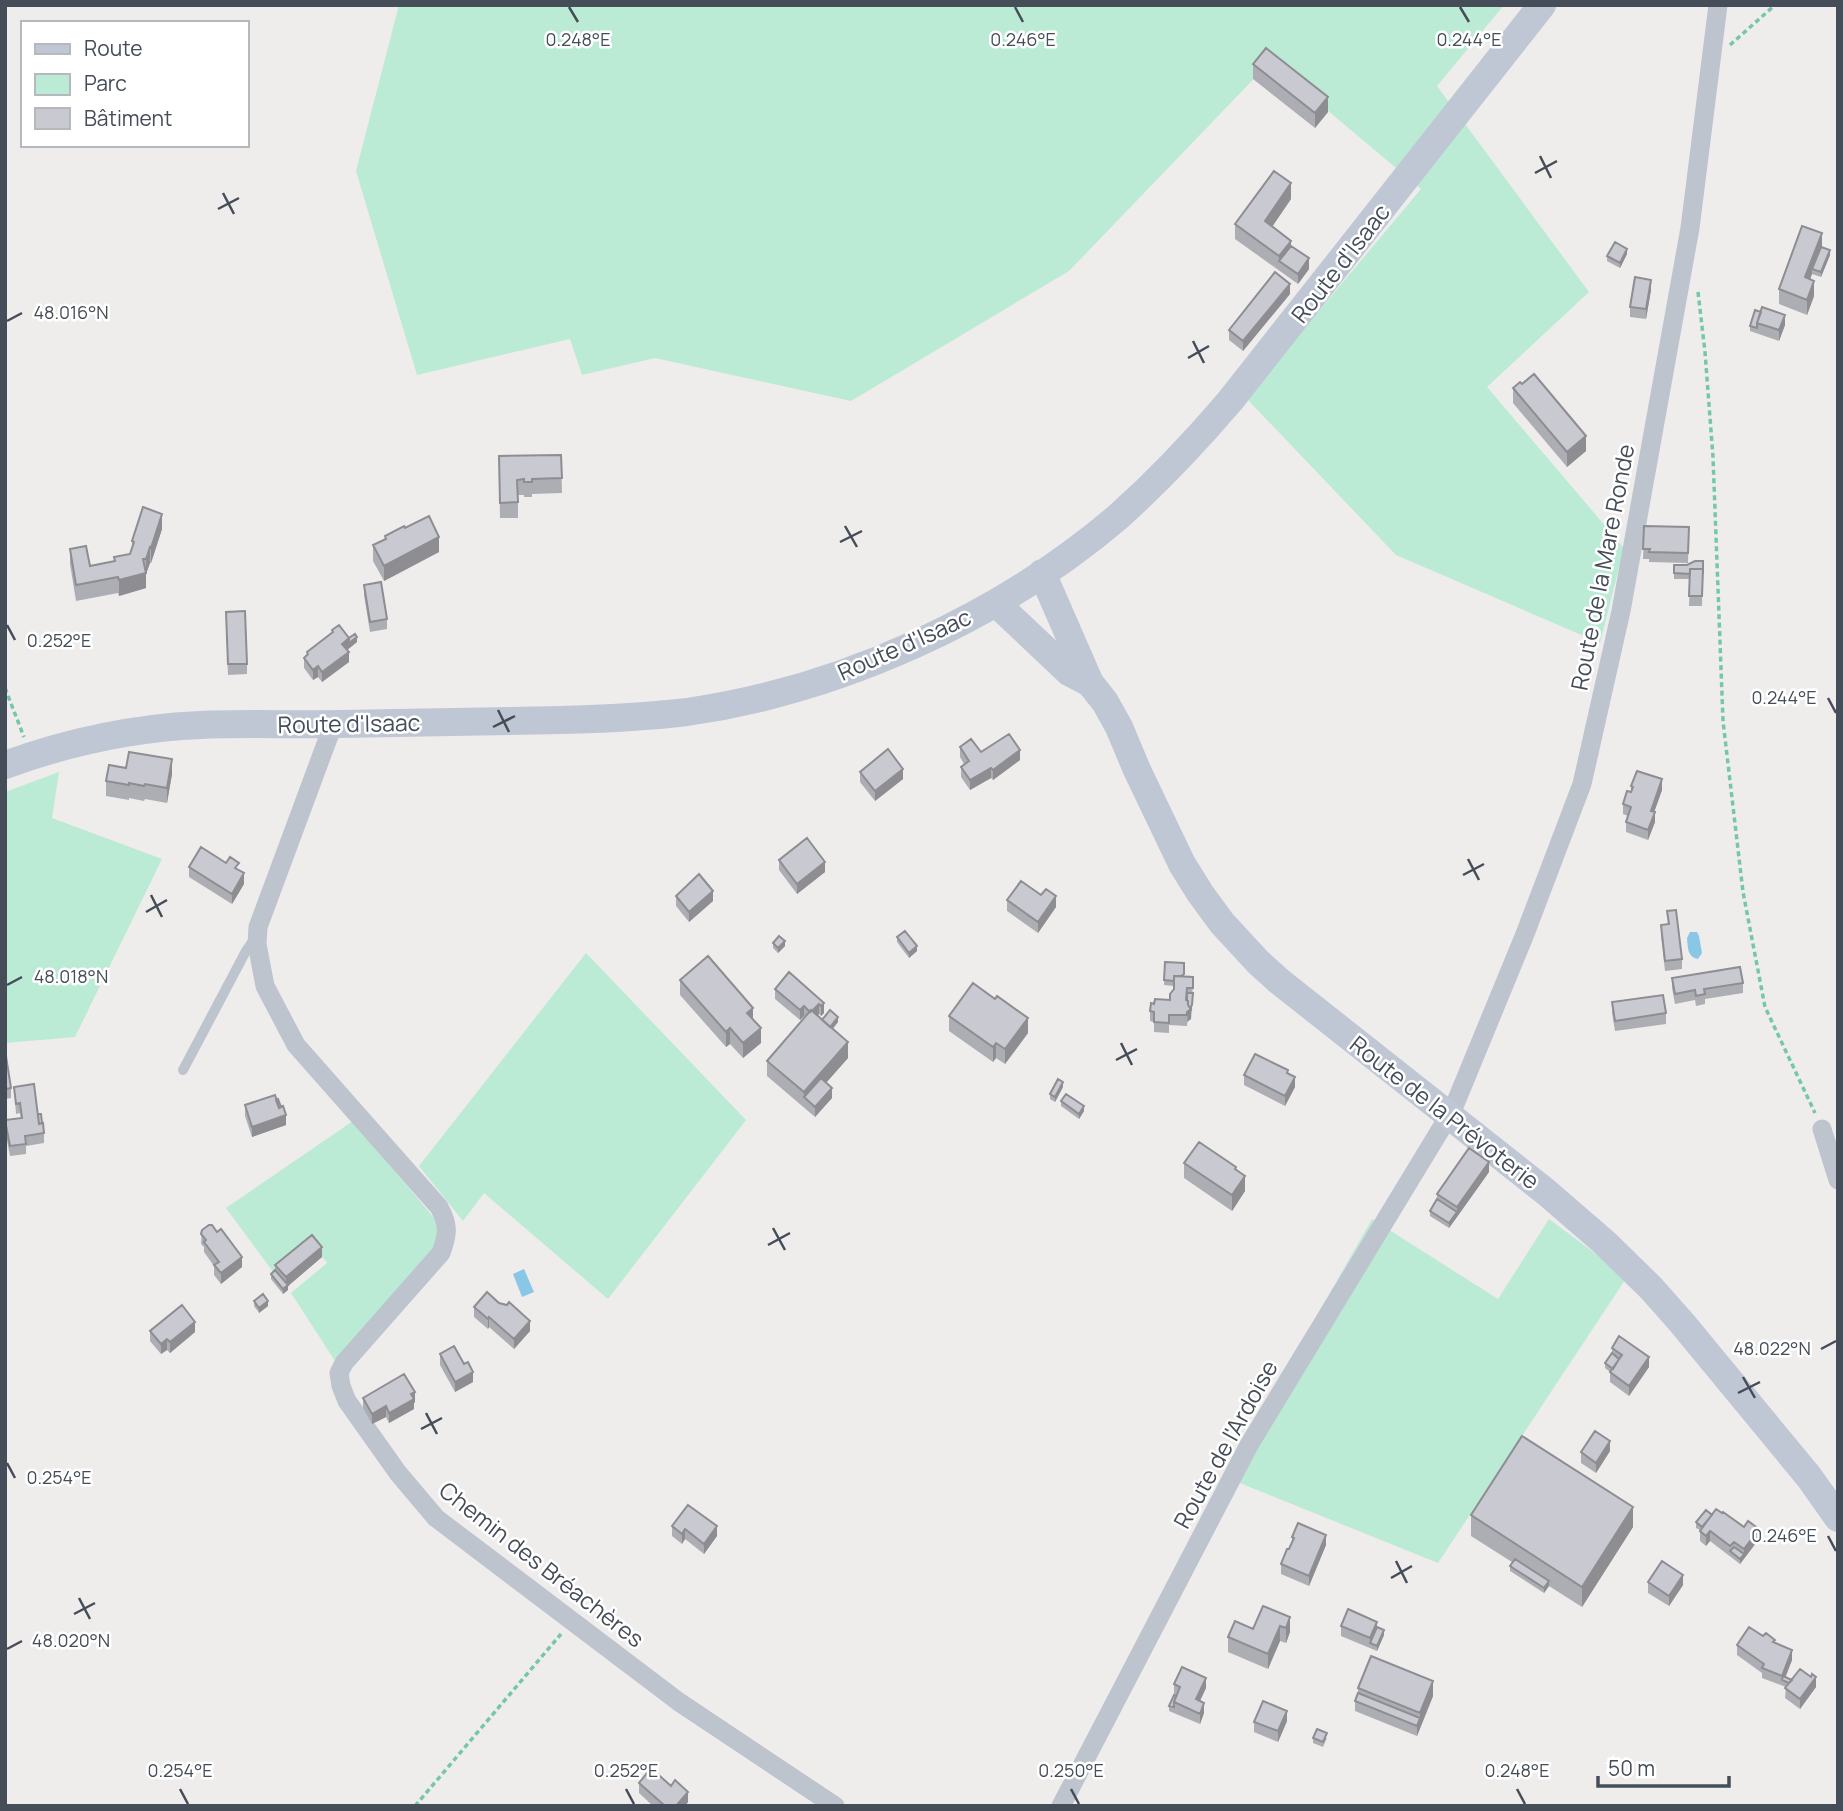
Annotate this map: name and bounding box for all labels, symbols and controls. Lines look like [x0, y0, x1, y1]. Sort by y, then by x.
legend [21, 21, 248, 147]
text: 0.248°E [546, 27, 610, 51]
text: 0.246°E [990, 27, 1056, 51]
text: 0.244°E [1436, 27, 1502, 51]
text: Route [84, 34, 142, 62]
text: Parc [84, 69, 127, 97]
text: Bâtiment [84, 104, 172, 132]
street label: Route d'Isaac [1283, 197, 1397, 329]
text: 48.016°N [33, 300, 109, 324]
street label: Route de la Mare Ronde [1562, 441, 1642, 693]
street label: Route d'Isaac [832, 600, 976, 688]
text: 0.252°E [27, 628, 91, 652]
text: 0.244°E [1751, 685, 1817, 709]
street label: Route d'Isaac [277, 706, 421, 740]
text: 48.018°N [34, 964, 108, 988]
street label: Route de la Prévoterie [1344, 1028, 1546, 1196]
text: 48.022°N [1733, 1336, 1811, 1360]
street label: Route de l'Ardoise [1165, 1354, 1285, 1534]
text: 0.254°E [26, 1465, 92, 1489]
street label: Chemin des Bréachères [433, 1474, 651, 1654]
text: 0.246°E [1751, 1523, 1817, 1547]
text: 48.020°N [32, 1628, 110, 1652]
scale bar [1598, 1744, 1729, 1788]
text: 50 m [1608, 1754, 1655, 1782]
text: 0.254°E [147, 1758, 213, 1782]
text: 0.252°E [594, 1758, 658, 1782]
text: 0.250°E [1038, 1758, 1104, 1782]
text: 0.248°E [1485, 1758, 1549, 1782]

